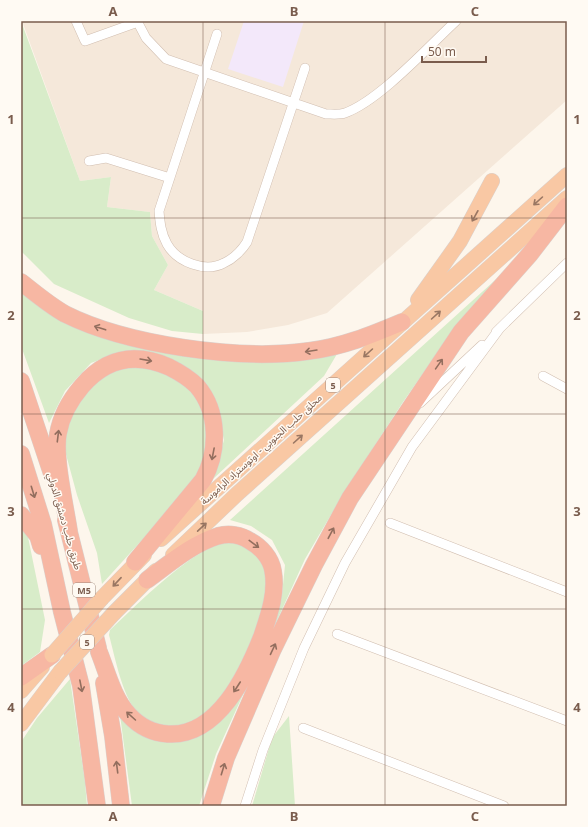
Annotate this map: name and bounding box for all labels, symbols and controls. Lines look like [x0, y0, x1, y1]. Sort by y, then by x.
text: A [109, 2, 118, 20]
text: B [290, 2, 298, 20]
text: C [471, 2, 479, 20]
scale bar [422, 38, 486, 64]
text: 50 m [428, 43, 456, 60]
text: 1 [7, 110, 15, 128]
text: 1 [573, 110, 581, 128]
one-way arrow [533, 196, 543, 205]
one-way arrow [470, 210, 478, 222]
text: 2 [7, 306, 15, 324]
text: 2 [573, 306, 581, 324]
one-way arrow [431, 310, 441, 320]
one-way arrow [94, 324, 107, 331]
one-way arrow [305, 347, 318, 355]
one-way arrow [363, 348, 373, 357]
one-way arrow [139, 356, 152, 364]
one-way arrow [435, 359, 443, 370]
road number: 5 [326, 378, 340, 392]
street label: محلق حلب الجنوبي - اوتوستراد الراموسة [197, 391, 326, 508]
one-way arrow [54, 430, 62, 443]
one-way arrow [293, 435, 303, 444]
one-way arrow [209, 447, 217, 460]
street label: طريق حلب دمشق الدولي [43, 471, 86, 572]
one-way arrow [29, 485, 37, 497]
text: 3 [7, 502, 15, 520]
text: 3 [573, 502, 581, 520]
one-way arrow [197, 522, 207, 532]
one-way arrow [328, 527, 335, 539]
one-way arrow [249, 540, 260, 548]
one-way arrow [112, 577, 122, 587]
road number: M5 [73, 583, 95, 597]
road number: 5 [80, 635, 94, 649]
one-way arrow [270, 643, 277, 655]
one-way arrow [77, 679, 85, 692]
one-way arrow [233, 681, 241, 693]
text: 4 [7, 698, 15, 716]
text: 4 [573, 698, 581, 716]
one-way arrow [126, 711, 136, 721]
one-way arrow [113, 761, 121, 774]
one-way arrow [219, 763, 227, 775]
text: A [109, 807, 118, 825]
text: B [290, 807, 298, 825]
text: C [471, 807, 479, 825]

